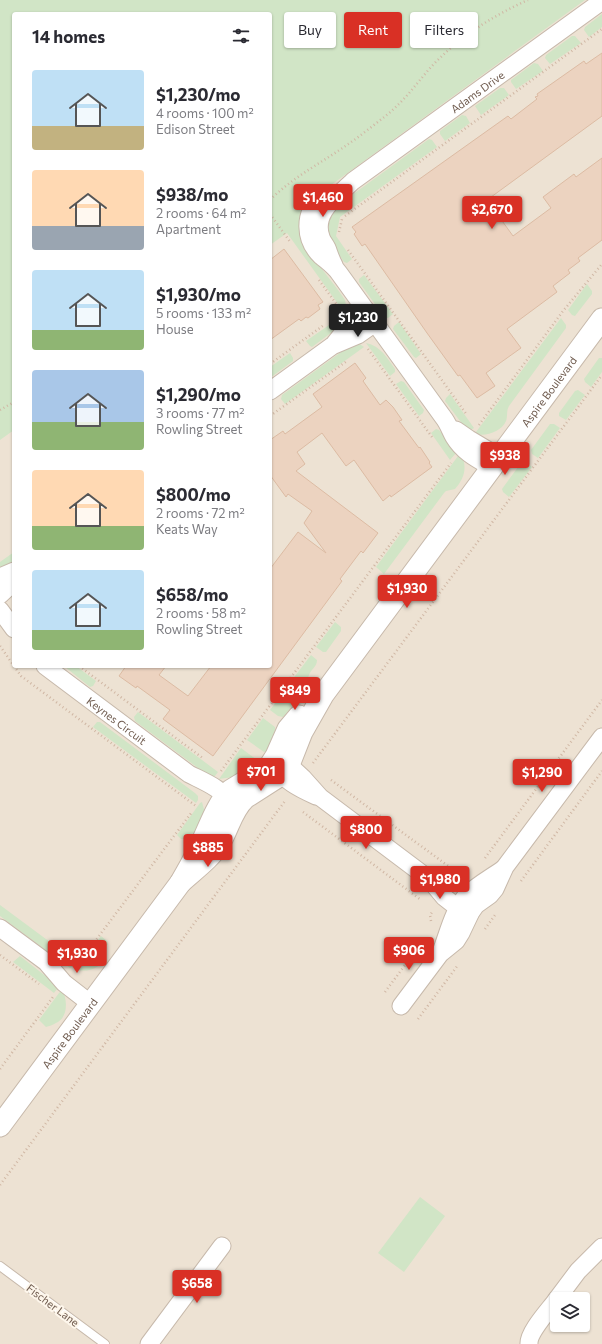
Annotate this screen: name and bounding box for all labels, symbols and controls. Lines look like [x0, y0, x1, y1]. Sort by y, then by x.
chip: Buy [284, 12, 336, 48]
chip: Rent [344, 12, 402, 48]
chip: Filters [410, 12, 478, 48]
icon: filters [230, 25, 252, 47]
text: 14 homes [32, 26, 105, 47]
street label: Adams Drive [448, 68, 506, 115]
text: $1,230/mo [156, 84, 240, 105]
icon: home [64, 86, 112, 134]
text: 4 rooms · 100 m² [156, 105, 254, 121]
text: Edison Street [156, 121, 235, 137]
text: $938/mo [156, 184, 228, 205]
pin: $1,460 [290, 184, 356, 218]
icon: home [64, 186, 112, 234]
text: $1,460 [302, 189, 344, 205]
pin: $2,670 [459, 196, 525, 230]
text: $2,670 [471, 201, 513, 217]
text: 2 rooms · 64 m² [156, 205, 246, 221]
text: Apartment [156, 221, 221, 237]
text: $1,930/mo [156, 284, 241, 305]
icon: home [64, 286, 112, 334]
pin: $1,230 [325, 304, 391, 338]
text: 5 rooms · 133 m² [156, 305, 251, 321]
text: $1,230 [338, 309, 378, 325]
text: House [156, 321, 194, 337]
street label: Aspire Boulevard [518, 353, 579, 429]
text: $1,290/mo [156, 384, 241, 405]
icon: home [64, 386, 112, 434]
text: 3 rooms · 77 m² [156, 405, 245, 421]
text: Rowling Street [156, 421, 243, 437]
pin: $938 [481, 442, 529, 476]
text: $938 [489, 447, 521, 463]
text: $800/mo [156, 484, 231, 505]
icon: home [64, 486, 112, 534]
text: 2 rooms · 72 m² [156, 505, 245, 521]
text: Keats Way [156, 521, 218, 537]
pin: $1,930 [374, 575, 440, 609]
text: $1,930 [387, 580, 427, 596]
text: $658/mo [156, 584, 228, 605]
icon: home [64, 586, 112, 634]
text: 2 rooms · 58 m² [156, 605, 246, 621]
text: Rowling Street [156, 621, 243, 637]
pin: $849 [271, 677, 319, 711]
text: $849 [279, 682, 311, 698]
street label: Keynes Circuit [85, 693, 150, 747]
pin: $701 [237, 758, 285, 792]
pin: $1,290 [509, 759, 575, 793]
text: $701 [246, 763, 276, 779]
text: $1,290 [522, 764, 562, 780]
pin: $800 [342, 816, 390, 850]
text: $800 [350, 821, 382, 837]
pin: $885 [184, 834, 232, 868]
text: $885 [192, 839, 224, 855]
pin: $1,980 [407, 866, 473, 900]
text: $1,980 [419, 871, 461, 887]
pin: $906 [385, 937, 433, 971]
pin: $1,930 [44, 940, 110, 974]
text: $906 [393, 942, 425, 958]
text: $1,930 [57, 945, 97, 961]
street label: Aspire Boulevard [39, 995, 99, 1071]
pin: $658 [173, 1270, 221, 1304]
text: $658 [181, 1275, 213, 1291]
street label: Fischer Lane [24, 1281, 82, 1329]
map controls [550, 1292, 590, 1332]
button: layers [550, 1292, 590, 1332]

